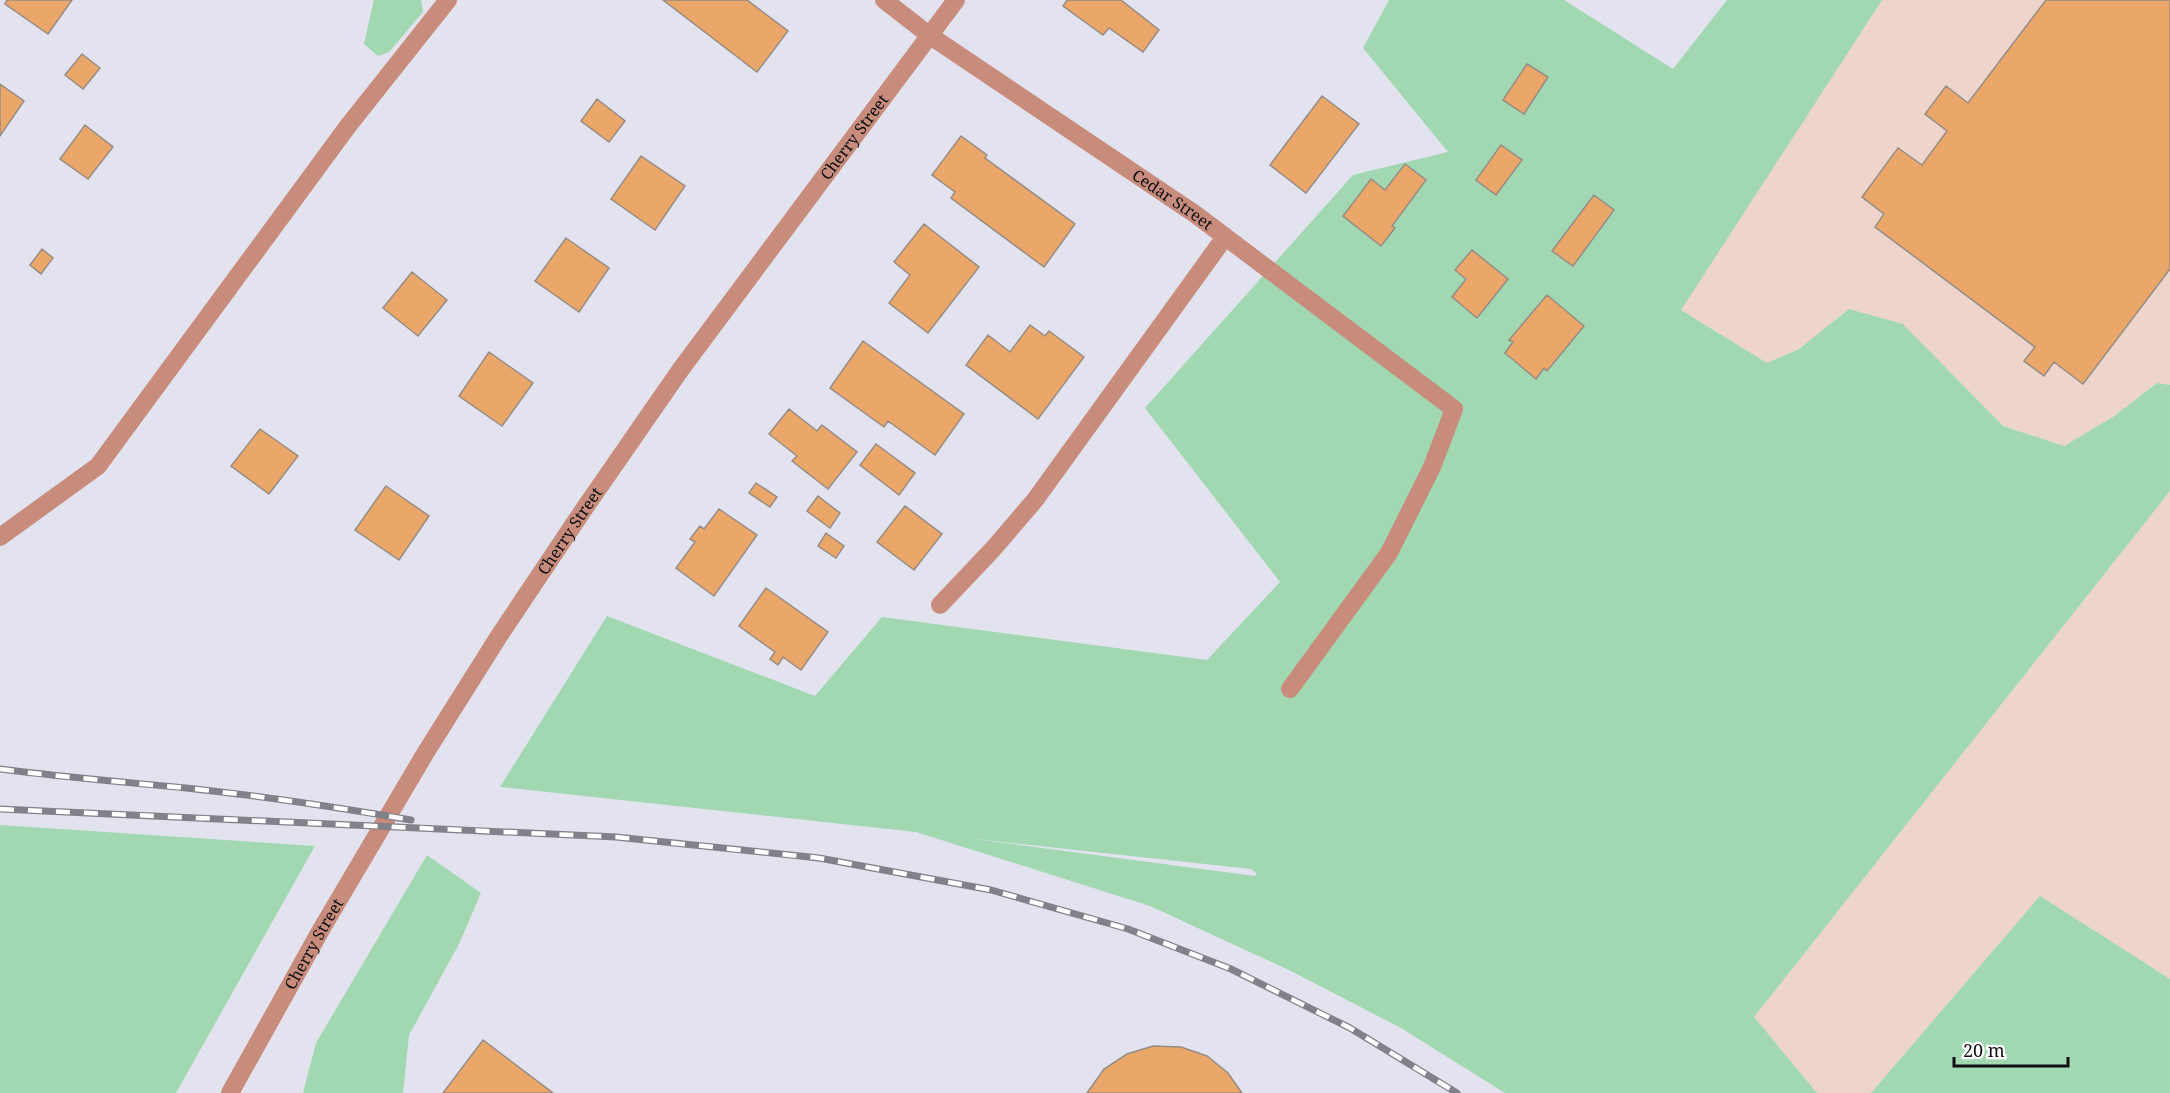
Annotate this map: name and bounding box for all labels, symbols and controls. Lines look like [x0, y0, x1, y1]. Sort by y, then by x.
street label: Cherry Street [815, 89, 893, 184]
street label: Cedar Street [1128, 164, 1218, 235]
street label: Cherry Street [532, 482, 607, 579]
street label: Cherry Street [279, 894, 348, 993]
scale bar [1954, 1030, 2068, 1068]
text: 20 m [1963, 1038, 2005, 1062]

